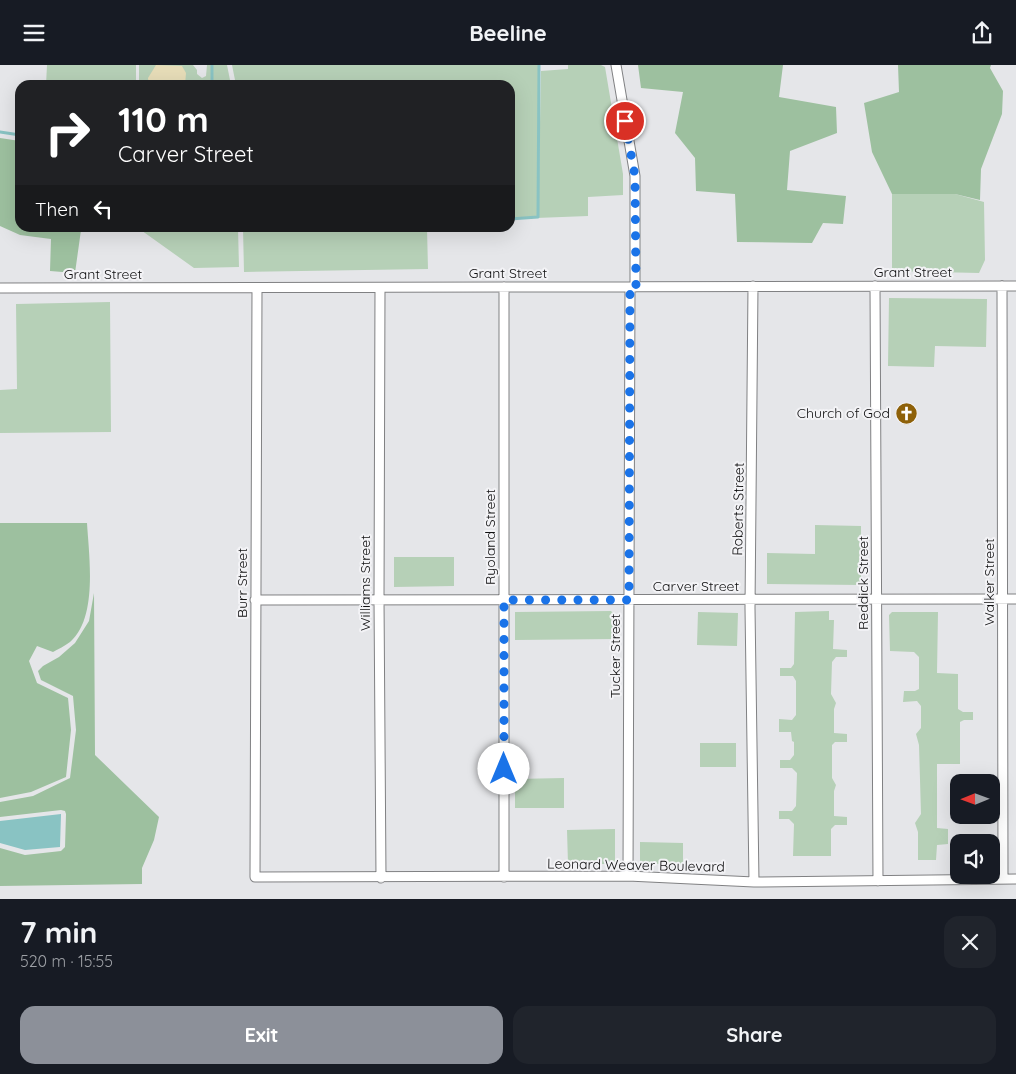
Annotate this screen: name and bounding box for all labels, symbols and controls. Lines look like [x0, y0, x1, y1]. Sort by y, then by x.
icon: menu [20, 19, 48, 47]
text: Beeline [469, 19, 547, 47]
icon: share [968, 19, 996, 47]
text: 110 m [118, 97, 209, 141]
icon: right [35, 100, 100, 165]
pin [604, 100, 646, 142]
icon: arrive [611, 107, 639, 135]
text: Carver Street [118, 140, 254, 168]
icon: left [89, 195, 117, 223]
text: Then [35, 197, 79, 221]
street label: Grant Street [874, 263, 952, 281]
street label: Grant Street [469, 264, 547, 282]
street label: Grant Street [64, 265, 142, 283]
church icon: Church of God [894, 401, 918, 425]
place label: Church of God [797, 404, 890, 422]
street label: Roberts Street [728, 462, 748, 556]
street label: Ryoland Street [481, 489, 499, 585]
street label: Williams Street [356, 535, 374, 631]
street label: Reddick Street [854, 536, 872, 630]
street label: Walker Street [980, 538, 998, 626]
street label: Burr Street [233, 548, 251, 618]
street label: Carver Street [653, 577, 739, 595]
street label: Tucker Street [606, 613, 624, 698]
position arrow [477, 742, 529, 794]
north arrow [950, 774, 1000, 824]
map controls [950, 774, 1000, 884]
button: sound [950, 834, 1000, 884]
street label: Leonard Weaver Boulevard [547, 854, 725, 876]
text: 7 min [20, 913, 98, 951]
button: close [944, 916, 996, 968]
text: 520 m · 15:55 [20, 951, 113, 971]
button: Exit [20, 1006, 503, 1064]
button: Share [513, 1006, 996, 1064]

